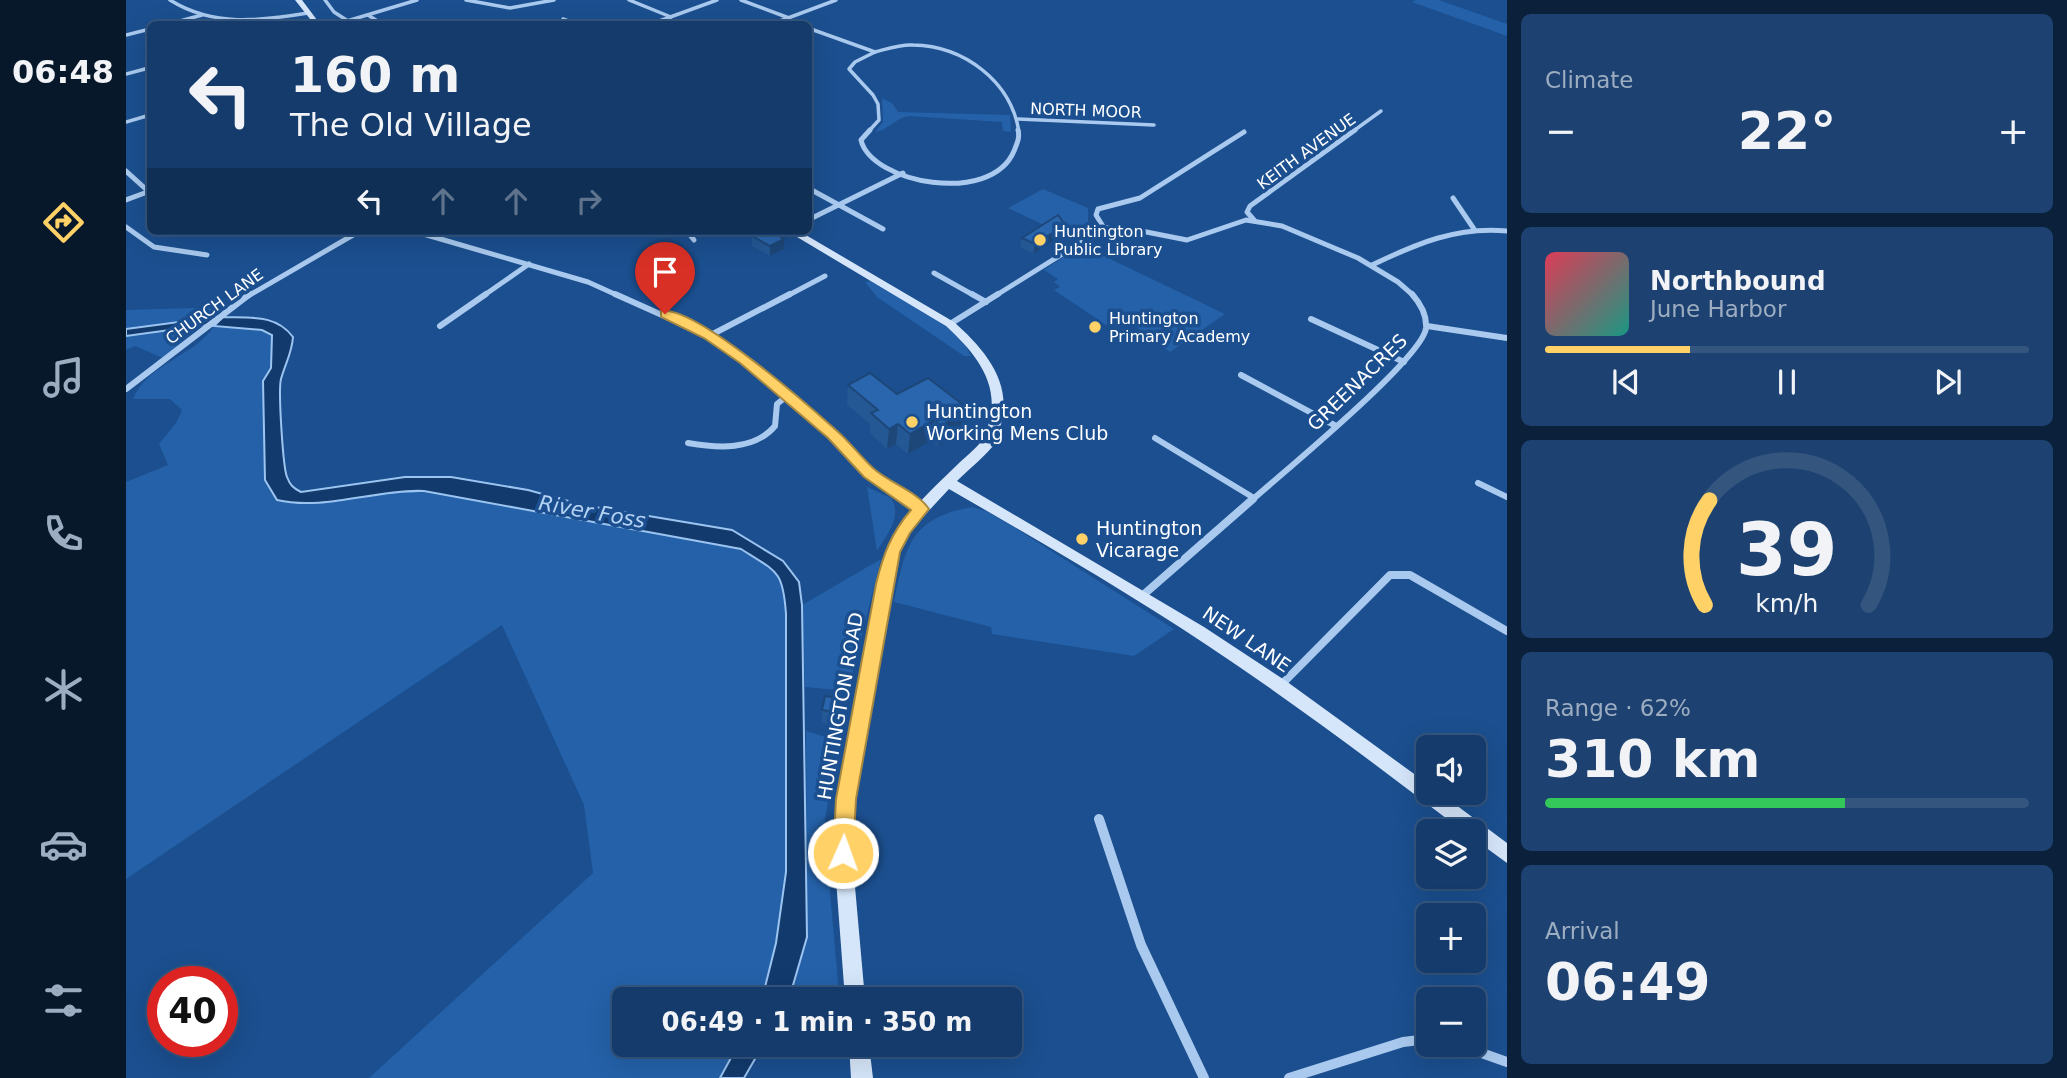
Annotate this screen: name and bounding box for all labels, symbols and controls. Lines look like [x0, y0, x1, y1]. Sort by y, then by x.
text: 160 m [290, 47, 460, 104]
icon: left [175, 49, 266, 140]
text: 06:48 [12, 53, 114, 91]
text: Climate [1545, 67, 1634, 93]
street label: NORTH MOOR [1030, 99, 1142, 122]
text: 22° [1738, 101, 1836, 161]
text: The Old Village [290, 106, 532, 144]
street label: KEITH AVENUE [1253, 109, 1359, 193]
text: − [1545, 109, 1577, 153]
text: + [1997, 109, 2029, 153]
icon: left [351, 182, 389, 220]
icon: ahead [424, 182, 462, 220]
icon: ahead [497, 182, 535, 220]
icon: right [570, 182, 608, 220]
icon: directions [39, 198, 88, 247]
place label: Huntington Public Library [1054, 222, 1162, 259]
marker: Huntington Public Library [1032, 232, 1048, 248]
pin [635, 242, 695, 314]
icon: arrive [646, 253, 684, 291]
street label: CHURCH LANE [162, 265, 267, 348]
text: Northbound [1650, 266, 1826, 296]
text: June Harbor [1650, 296, 1786, 322]
place label: Huntington Primary Academy [1109, 309, 1250, 346]
marker: Huntington Primary Academy [1087, 319, 1103, 335]
street label: GREENACRES [1303, 329, 1411, 435]
icon: music [39, 353, 88, 402]
icon: previous [1607, 363, 1645, 401]
icon: pause [1768, 363, 1806, 401]
icon: next [1929, 363, 1967, 401]
place label: Huntington Working Mens Club [926, 400, 1108, 444]
marker: Huntington Working Mens Club [904, 414, 920, 430]
water label: River Foss [537, 491, 647, 533]
text: 39 [1736, 507, 1838, 592]
icon: phone [39, 509, 88, 558]
place label: Huntington Vicarage [1096, 517, 1202, 561]
marker: Huntington Vicarage [1074, 531, 1090, 547]
text: km/h [1755, 589, 1819, 618]
street label: NEW LANE [1199, 602, 1295, 676]
street label: HUNTINGTON ROAD [813, 610, 867, 802]
icon: climate [39, 665, 88, 714]
text: Range · 62% [1545, 695, 1691, 721]
text: 310 km [1545, 729, 1760, 789]
map controls [1416, 735, 1486, 1057]
button: sound [1416, 735, 1486, 805]
position arrow [806, 816, 880, 890]
button: layers [1416, 819, 1486, 889]
icon: car [39, 820, 88, 869]
button: + [1416, 903, 1486, 973]
text: Arrival [1545, 918, 1620, 944]
text: 06:49 [1545, 952, 1711, 1012]
speed limit sign: 40 [147, 966, 238, 1057]
icon: filters [39, 976, 88, 1025]
button: − [1416, 987, 1486, 1057]
text: 06:49 · 1 min · 350 m [662, 1007, 972, 1037]

